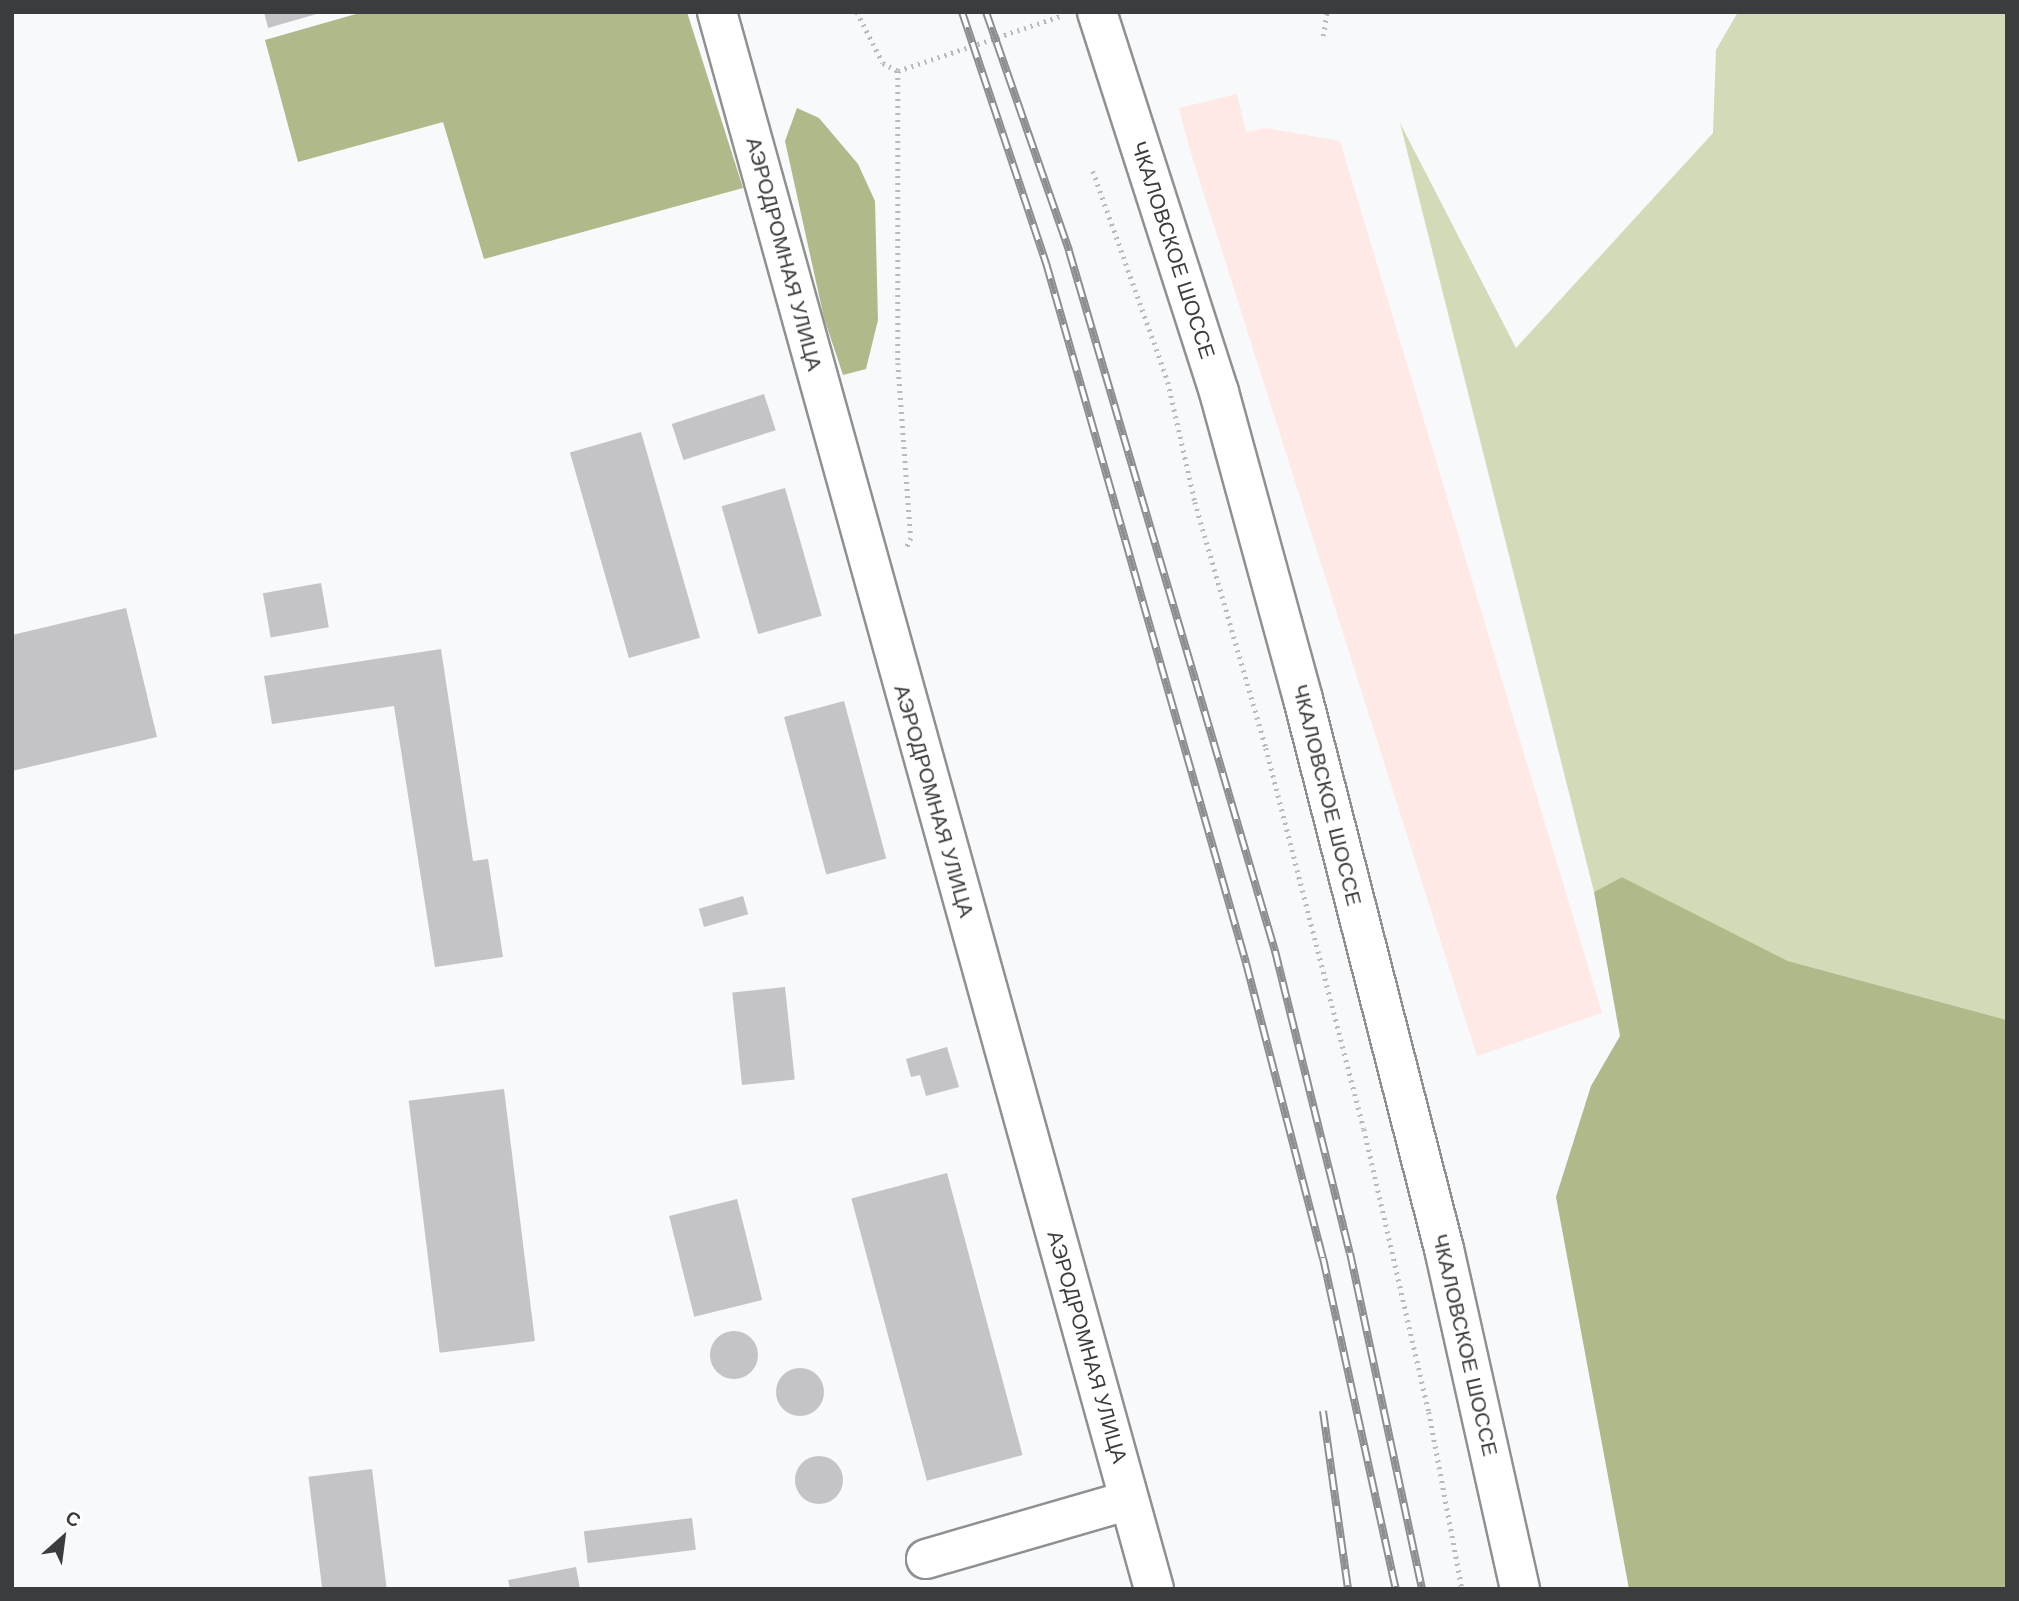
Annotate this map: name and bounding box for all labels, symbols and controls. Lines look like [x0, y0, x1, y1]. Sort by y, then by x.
street label: АЭРОДРОМНАЯ УЛИЦА [741, 135, 827, 373]
street label: ЧКАЛОВСКОЕ ШОССЕ [1126, 138, 1220, 362]
street label: АЭРОДРОМНАЯ УЛИЦА [889, 682, 979, 920]
street label: ЧКАЛОВСКОЕ ШОССЕ [1287, 682, 1367, 908]
street label: АЭРОДРОМНАЯ УЛИЦА [1042, 1228, 1132, 1466]
street label: ЧКАЛОВСКОЕ ШОССЕ [1427, 1232, 1503, 1458]
north arrow [28, 1503, 98, 1573]
text: С [61, 1505, 85, 1533]

